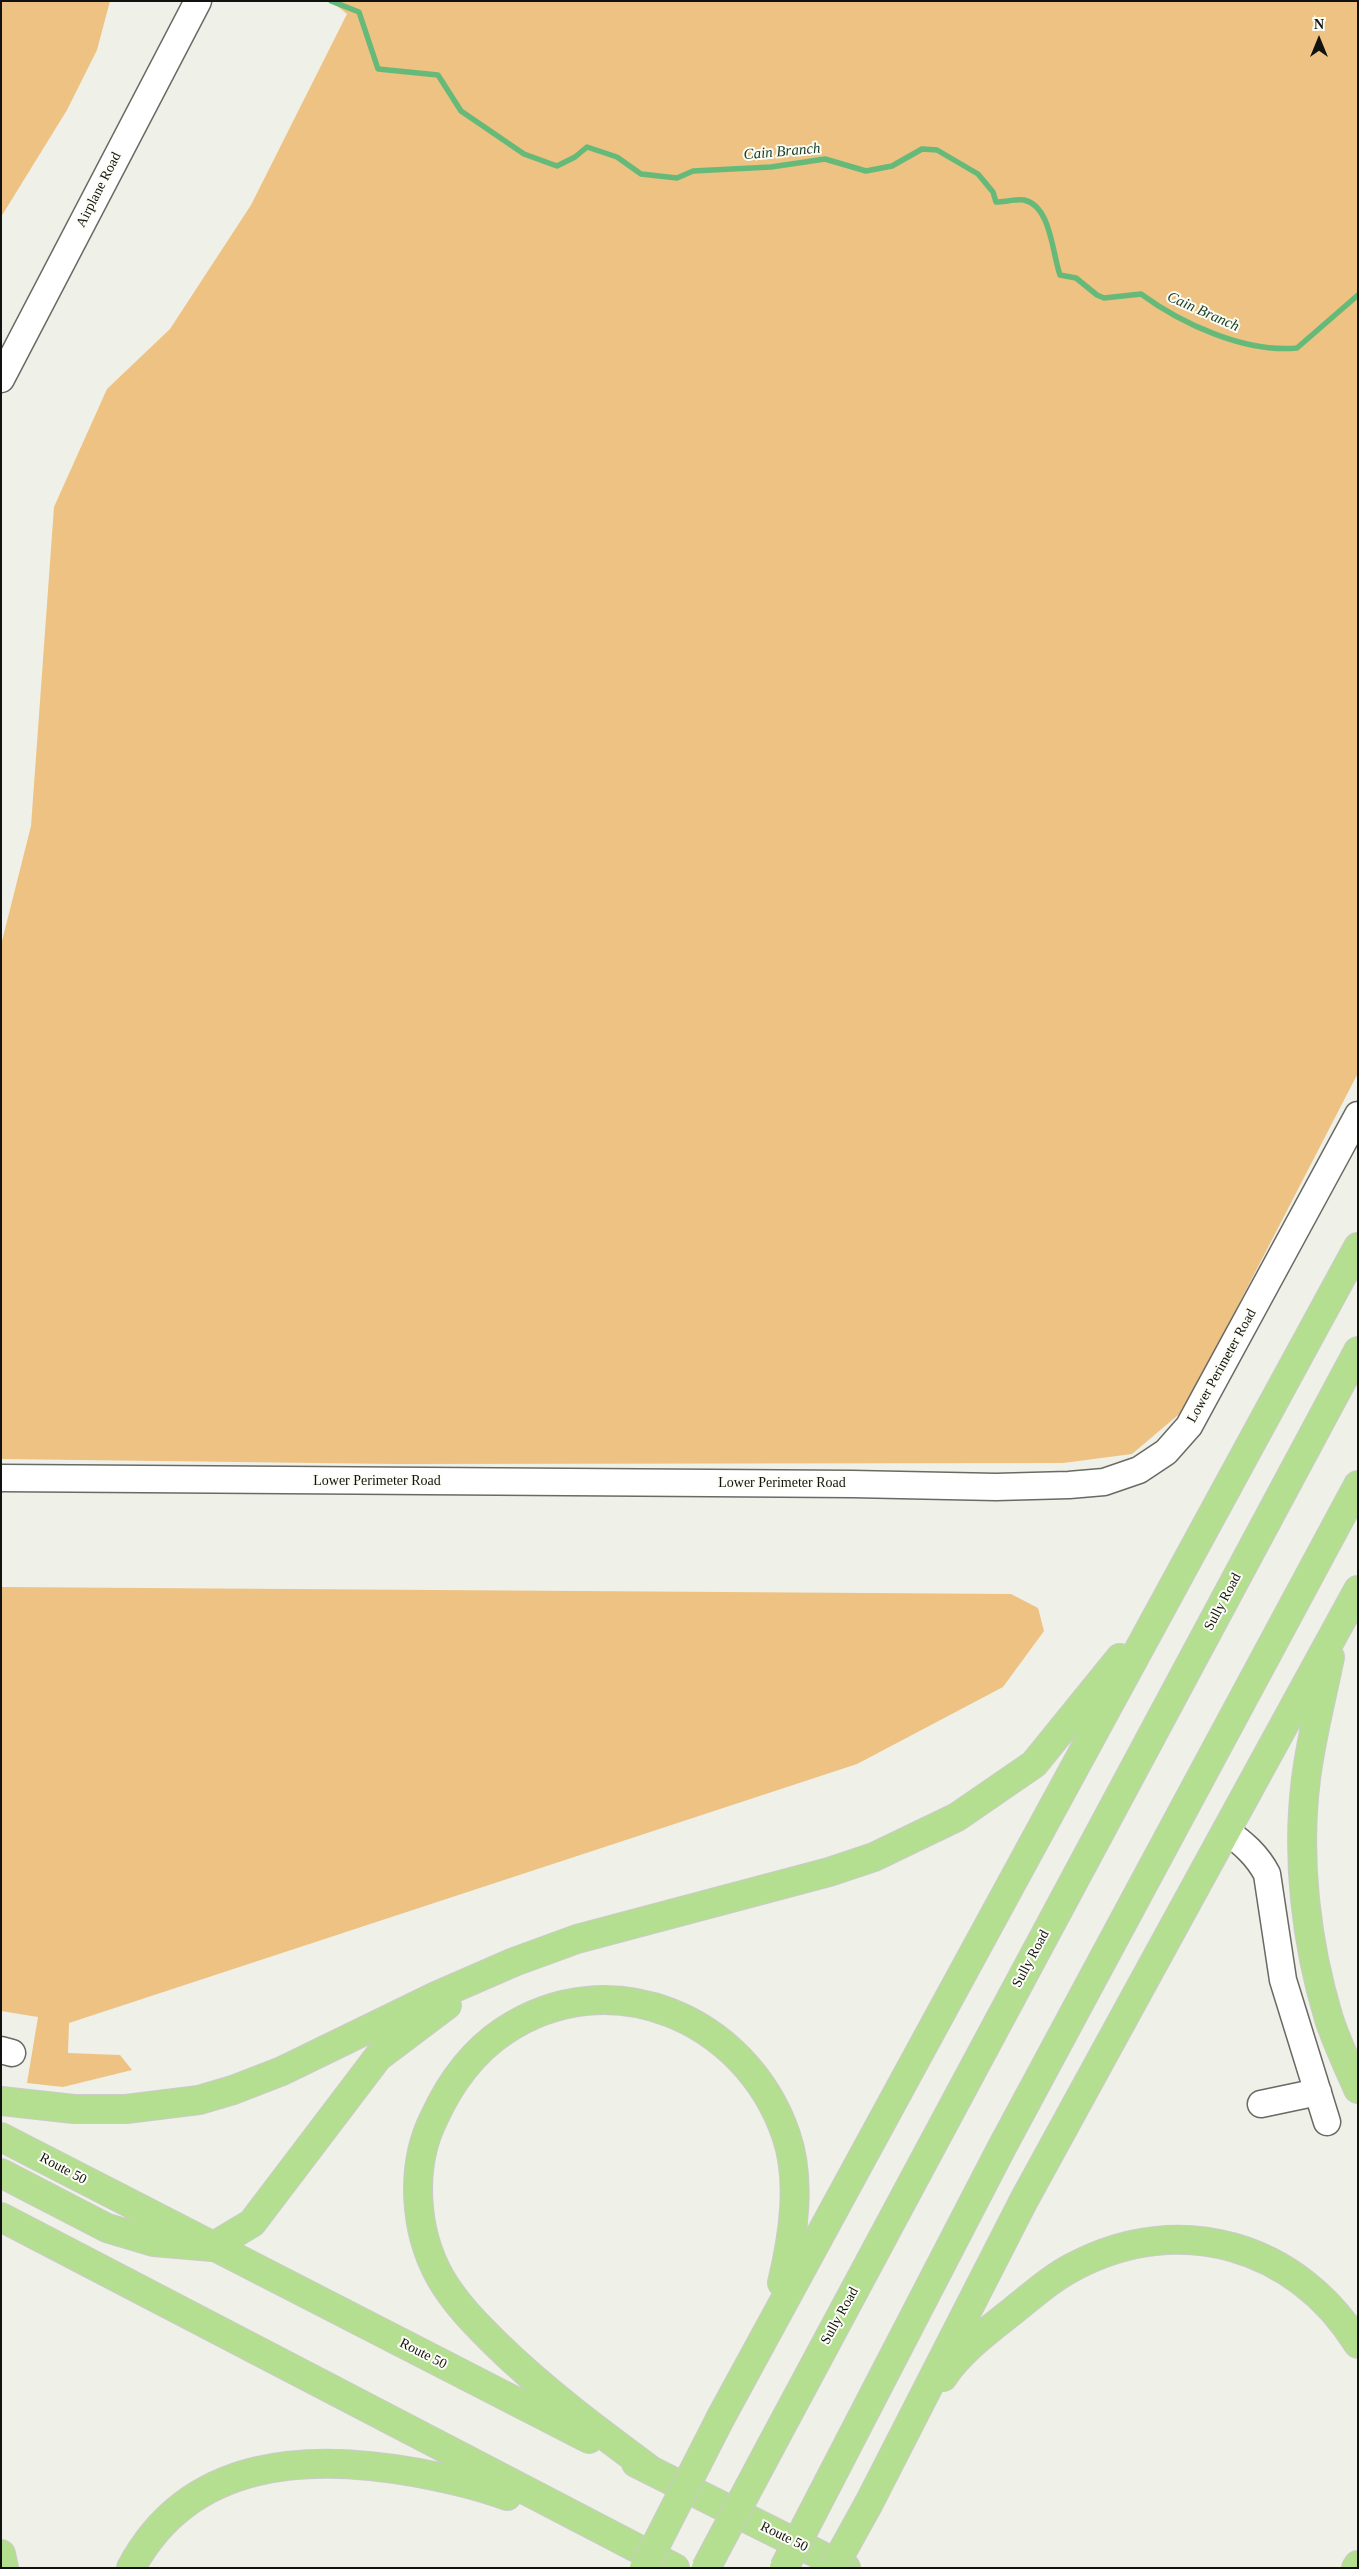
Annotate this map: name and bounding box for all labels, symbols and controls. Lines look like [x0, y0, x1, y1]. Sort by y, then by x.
north arrow [1294, 15, 1344, 65]
text: N [1314, 17, 1324, 32]
water label: Cain Branch [743, 140, 821, 164]
street label: Airplane Road [73, 150, 125, 230]
water label: Cain Branch [1164, 288, 1242, 336]
street label: Lower Perimeter Road [1184, 1306, 1260, 1426]
street label: Lower Perimeter Road [313, 1473, 441, 1489]
street label: Lower Perimeter Road [718, 1475, 846, 1491]
street label: Sully Road [1201, 1570, 1245, 1634]
street label: Sully Road [1009, 1927, 1053, 1991]
street label: Route 50 [37, 2150, 89, 2188]
street label: Sully Road [817, 2285, 863, 2347]
street label: Route 50 [396, 2335, 450, 2373]
street label: Route 50 [757, 2518, 811, 2556]

